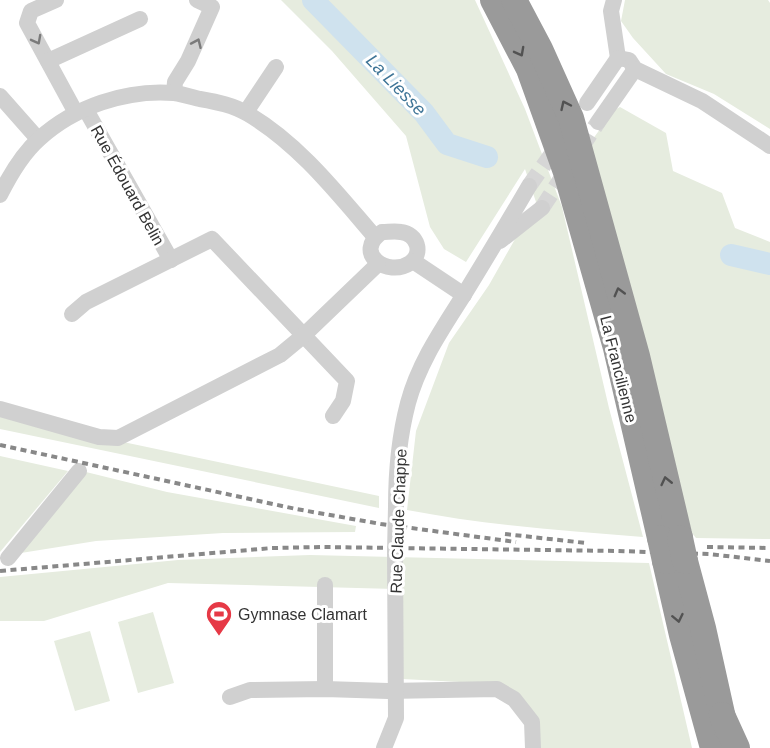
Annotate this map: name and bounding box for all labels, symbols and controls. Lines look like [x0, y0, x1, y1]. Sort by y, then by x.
one-way arrow [30, 33, 41, 44]
one-way arrow [189, 38, 201, 49]
one-way arrow [513, 45, 524, 56]
water label: La Liesse [362, 50, 430, 120]
one-way arrow [561, 100, 573, 111]
street label: Rue Édouard Belin [88, 122, 168, 248]
one-way arrow [614, 287, 627, 297]
street label: La Francilienne [597, 314, 640, 424]
street label: Rue Claude Chappe [387, 448, 410, 594]
one-way arrow [661, 477, 674, 487]
sports icon: Gymnase Clamart [204, 599, 234, 637]
place label: Gymnase Clamart [238, 606, 367, 623]
one-way arrow [671, 613, 684, 623]

